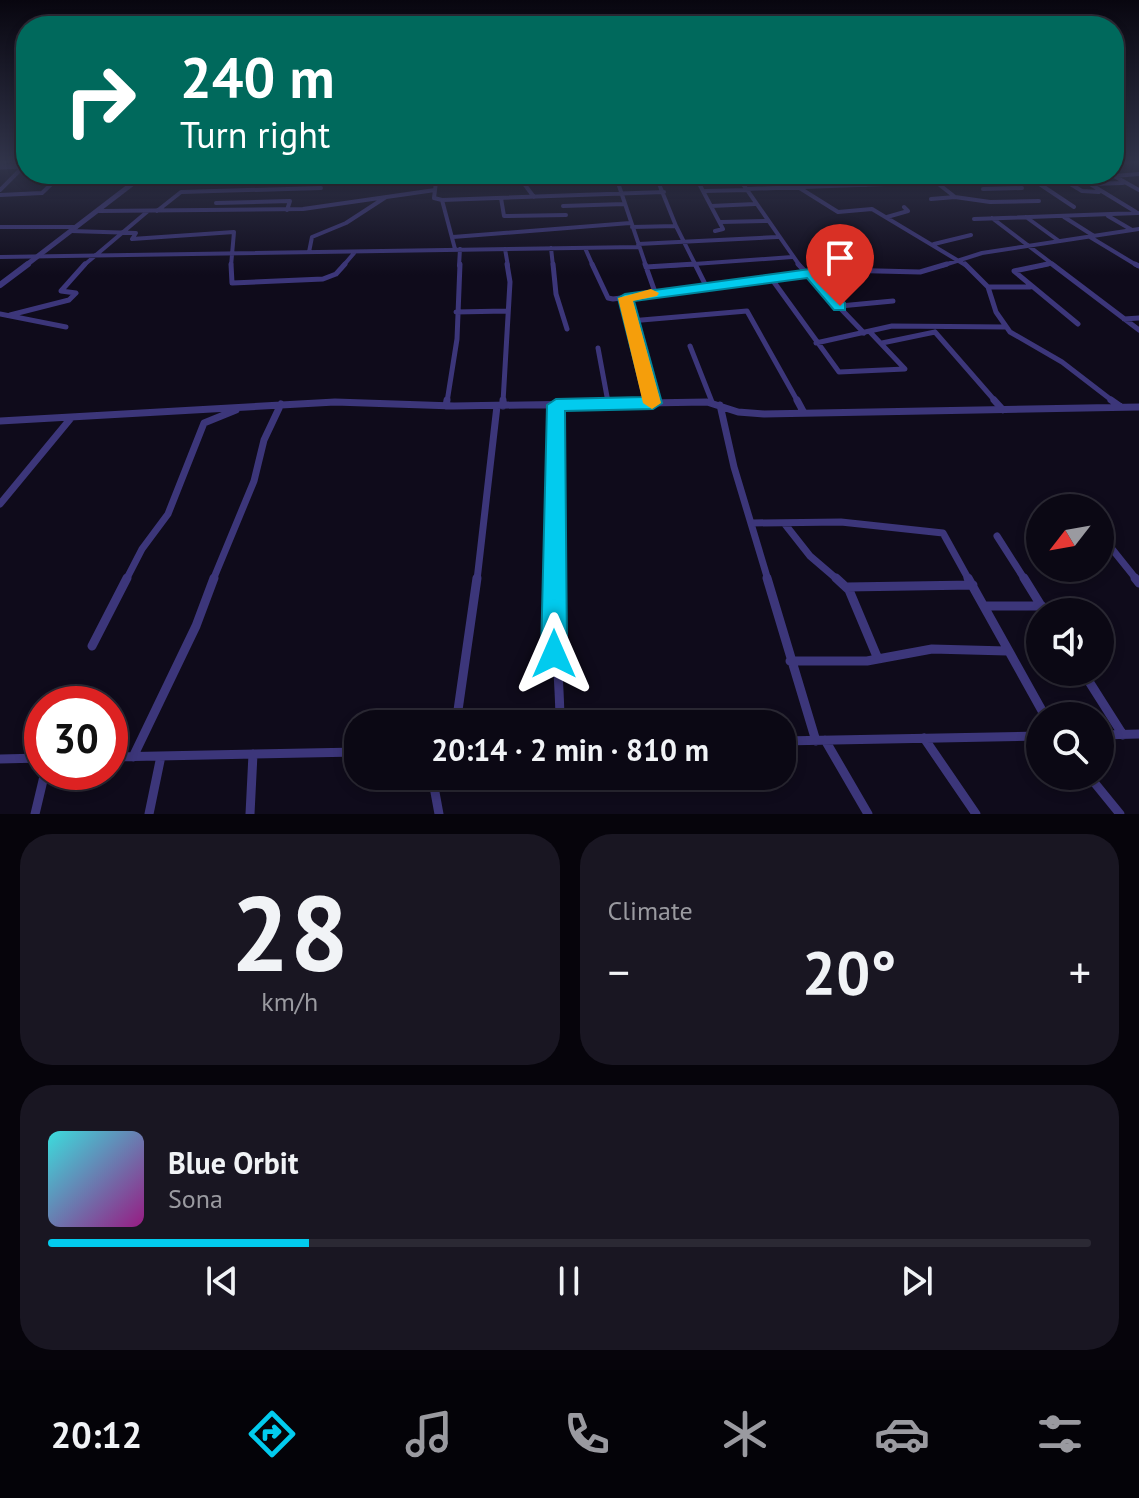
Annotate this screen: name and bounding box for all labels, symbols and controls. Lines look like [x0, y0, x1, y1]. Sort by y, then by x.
text: 240 m [180, 41, 335, 113]
icon: right [48, 48, 152, 152]
text: Turn right [180, 111, 330, 158]
pin [806, 224, 874, 306]
icon: arrive [818, 236, 862, 280]
north arrow [1026, 494, 1114, 582]
map controls [1026, 494, 1114, 790]
button: sound [1026, 598, 1114, 686]
position arrow [512, 612, 596, 696]
speed limit sign: 30 [24, 686, 128, 790]
button: search [1026, 702, 1114, 790]
text: 20:14 · 2 min · 810 m [431, 730, 709, 769]
text: 28 [231, 865, 349, 1000]
text: Climate [608, 894, 693, 927]
text: 20° [802, 933, 896, 1011]
text: − [608, 943, 630, 1000]
text: + [1069, 943, 1091, 1000]
text: km/h [261, 985, 318, 1018]
text: Blue Orbit [168, 1143, 298, 1182]
text: Sona [168, 1182, 223, 1215]
icon: previous [200, 1259, 244, 1303]
icon: pause [547, 1259, 591, 1303]
icon: next [895, 1259, 939, 1303]
icon: directions [244, 1406, 300, 1462]
icon: music [401, 1406, 457, 1462]
icon: phone [559, 1406, 615, 1462]
icon: climate [717, 1406, 773, 1462]
icon: car [874, 1406, 930, 1462]
icon: filters [1032, 1406, 1088, 1462]
text: 20:12 [51, 1411, 142, 1458]

